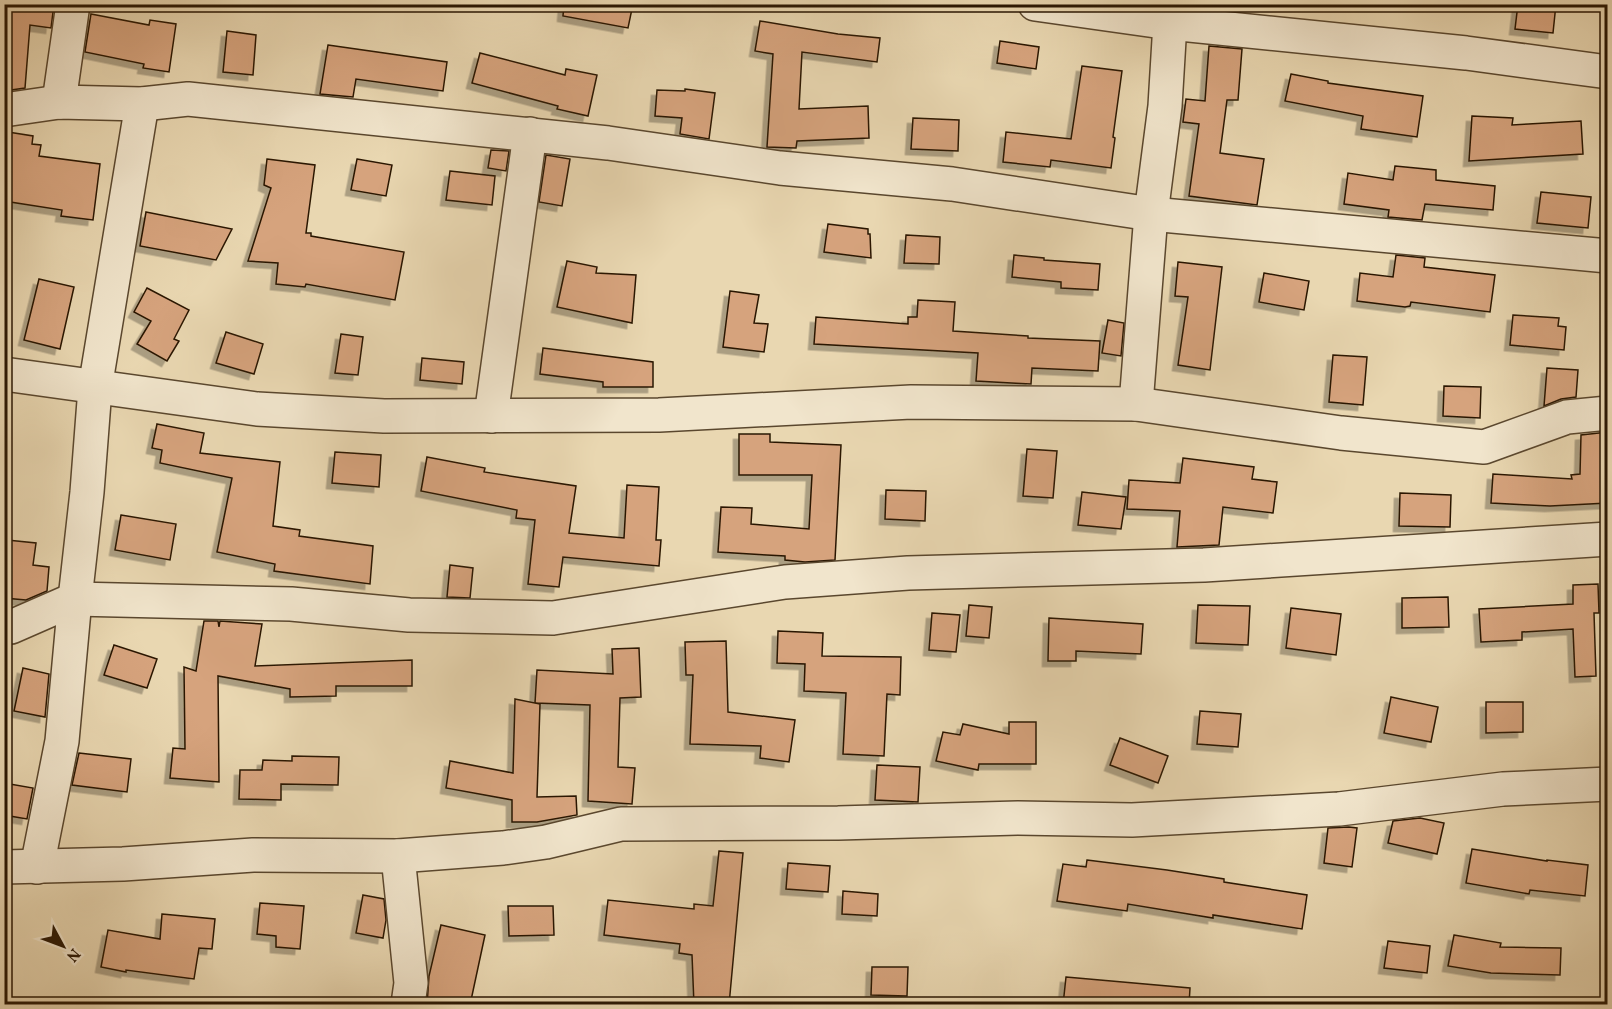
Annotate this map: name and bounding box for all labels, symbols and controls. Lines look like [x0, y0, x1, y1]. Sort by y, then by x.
north arrow [33, 916, 93, 976]
text: N [60, 943, 85, 966]

